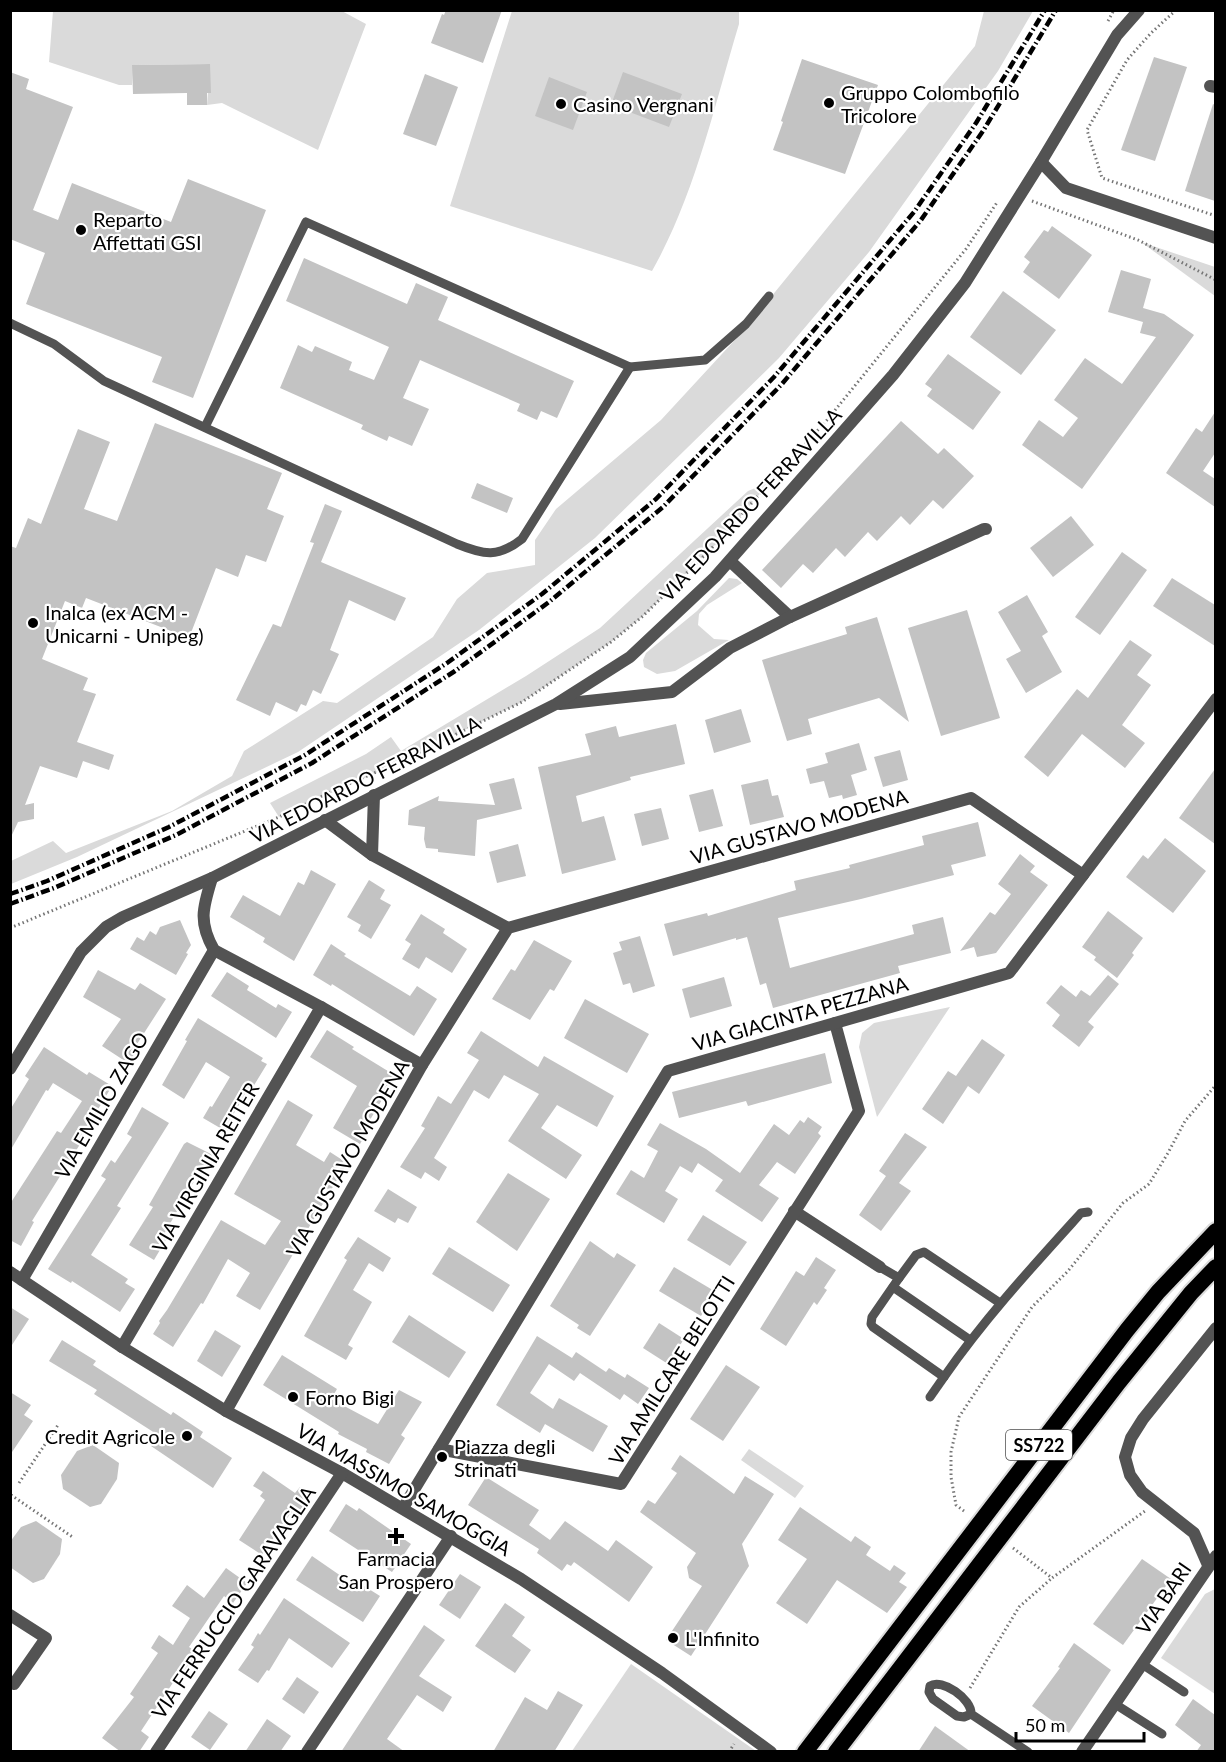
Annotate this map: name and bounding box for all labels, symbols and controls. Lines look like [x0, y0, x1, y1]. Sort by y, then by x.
place label: Gruppo Colombofilo Tricolore [841, 80, 1020, 127]
place label: Casino Vergnani [573, 92, 714, 116]
marker: Gruppo Colombofilo Tricolore [822, 96, 836, 110]
marker: Casino Vergnani [554, 97, 568, 111]
place label: Reparto Affettati GSI [93, 207, 202, 254]
marker: Reparto Affettati GSI [74, 223, 88, 237]
street label: VIA EDOARDO FERRAVILLA [654, 402, 846, 606]
place label: Inalca (ex ACM - Unicarni - Unipeg) [45, 600, 204, 647]
marker: Inalca (ex ACM - Unicarni - Unipeg) [26, 616, 40, 630]
street label: VIA EDOARDO FERRAVILLA [246, 710, 485, 848]
street label: VIA GUSTAVO MODENA [688, 783, 911, 868]
street label: VIA GIACINTA PEZZANA [689, 971, 911, 1055]
street label: VIA EMILIO ZAGO [49, 1027, 153, 1183]
street label: VIA GUSTAVO MODENA [280, 1054, 414, 1261]
street label: VIA VIRGINIA REITER [146, 1077, 264, 1256]
street label: VIA AMILCARE BELOTTI [603, 1271, 739, 1469]
place label: Forno Bigi [305, 1385, 394, 1409]
marker: Forno Bigi [286, 1390, 300, 1404]
street label: VIA MASSIMO SAMOGGIA [293, 1418, 516, 1560]
place label: Credit Agricole [45, 1424, 175, 1448]
marker: Credit Agricole [180, 1429, 194, 1443]
road number: SS722 [1006, 1430, 1072, 1460]
place label: Piazza degli Strinati [454, 1434, 556, 1481]
marker: Piazza degli Strinati [435, 1450, 449, 1464]
street label: VIA FERRUCCIO GARAVAGLIA [146, 1481, 320, 1723]
marker: Farmacia San Prospero [389, 1529, 403, 1543]
place label: Farmacia San Prospero [338, 1546, 454, 1593]
street label: VIA BARI [1130, 1557, 1196, 1639]
place label: L'Infinito [685, 1626, 760, 1650]
marker: L'Infinito [666, 1631, 680, 1645]
scale bar [1016, 1705, 1144, 1743]
text: 50 m [1025, 1714, 1065, 1736]

